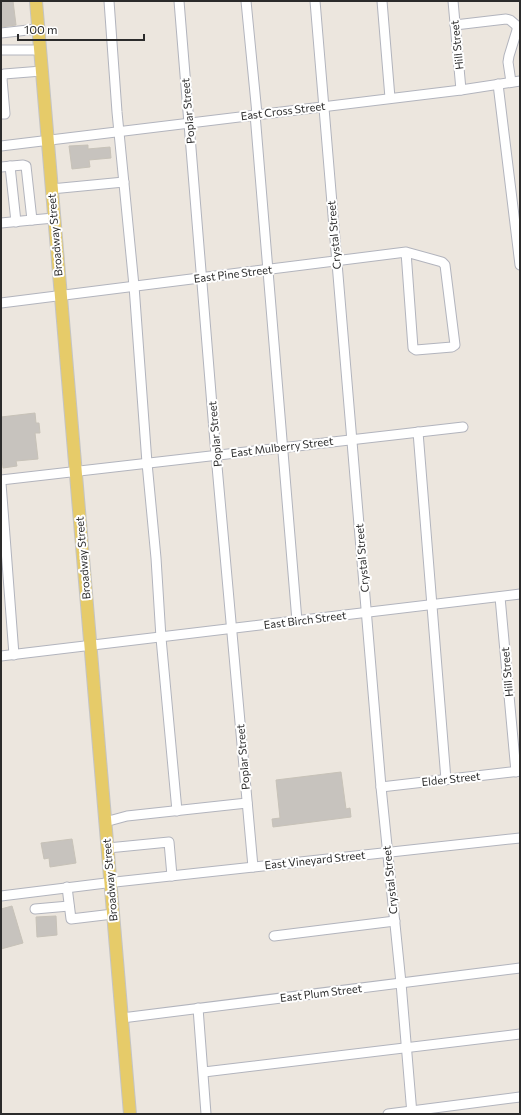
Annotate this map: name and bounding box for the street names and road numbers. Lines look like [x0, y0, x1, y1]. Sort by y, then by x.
street label: Hill Street [447, 19, 466, 71]
street label: Poplar Street [178, 77, 197, 144]
street label: East Cross Street [240, 99, 327, 122]
street label: Broadway Street [44, 193, 65, 277]
street label: Crystal Street [324, 200, 343, 270]
street label: East Pine Street [193, 262, 273, 285]
street label: Poplar Street [205, 400, 224, 467]
street label: East Mulberry Street [230, 434, 334, 459]
street label: Broadway Street [72, 516, 93, 600]
street label: Crystal Street [352, 523, 371, 593]
street label: East Birch Street [263, 608, 347, 631]
street label: Hill Street [498, 646, 515, 697]
street label: Poplar Street [233, 723, 252, 790]
street label: Elder Street [421, 769, 481, 788]
street label: Broadway Street [99, 838, 120, 922]
street label: Crystal Street [379, 845, 400, 915]
street label: East Vineyard Street [264, 848, 366, 871]
street label: East Plum Street [279, 981, 363, 1004]

